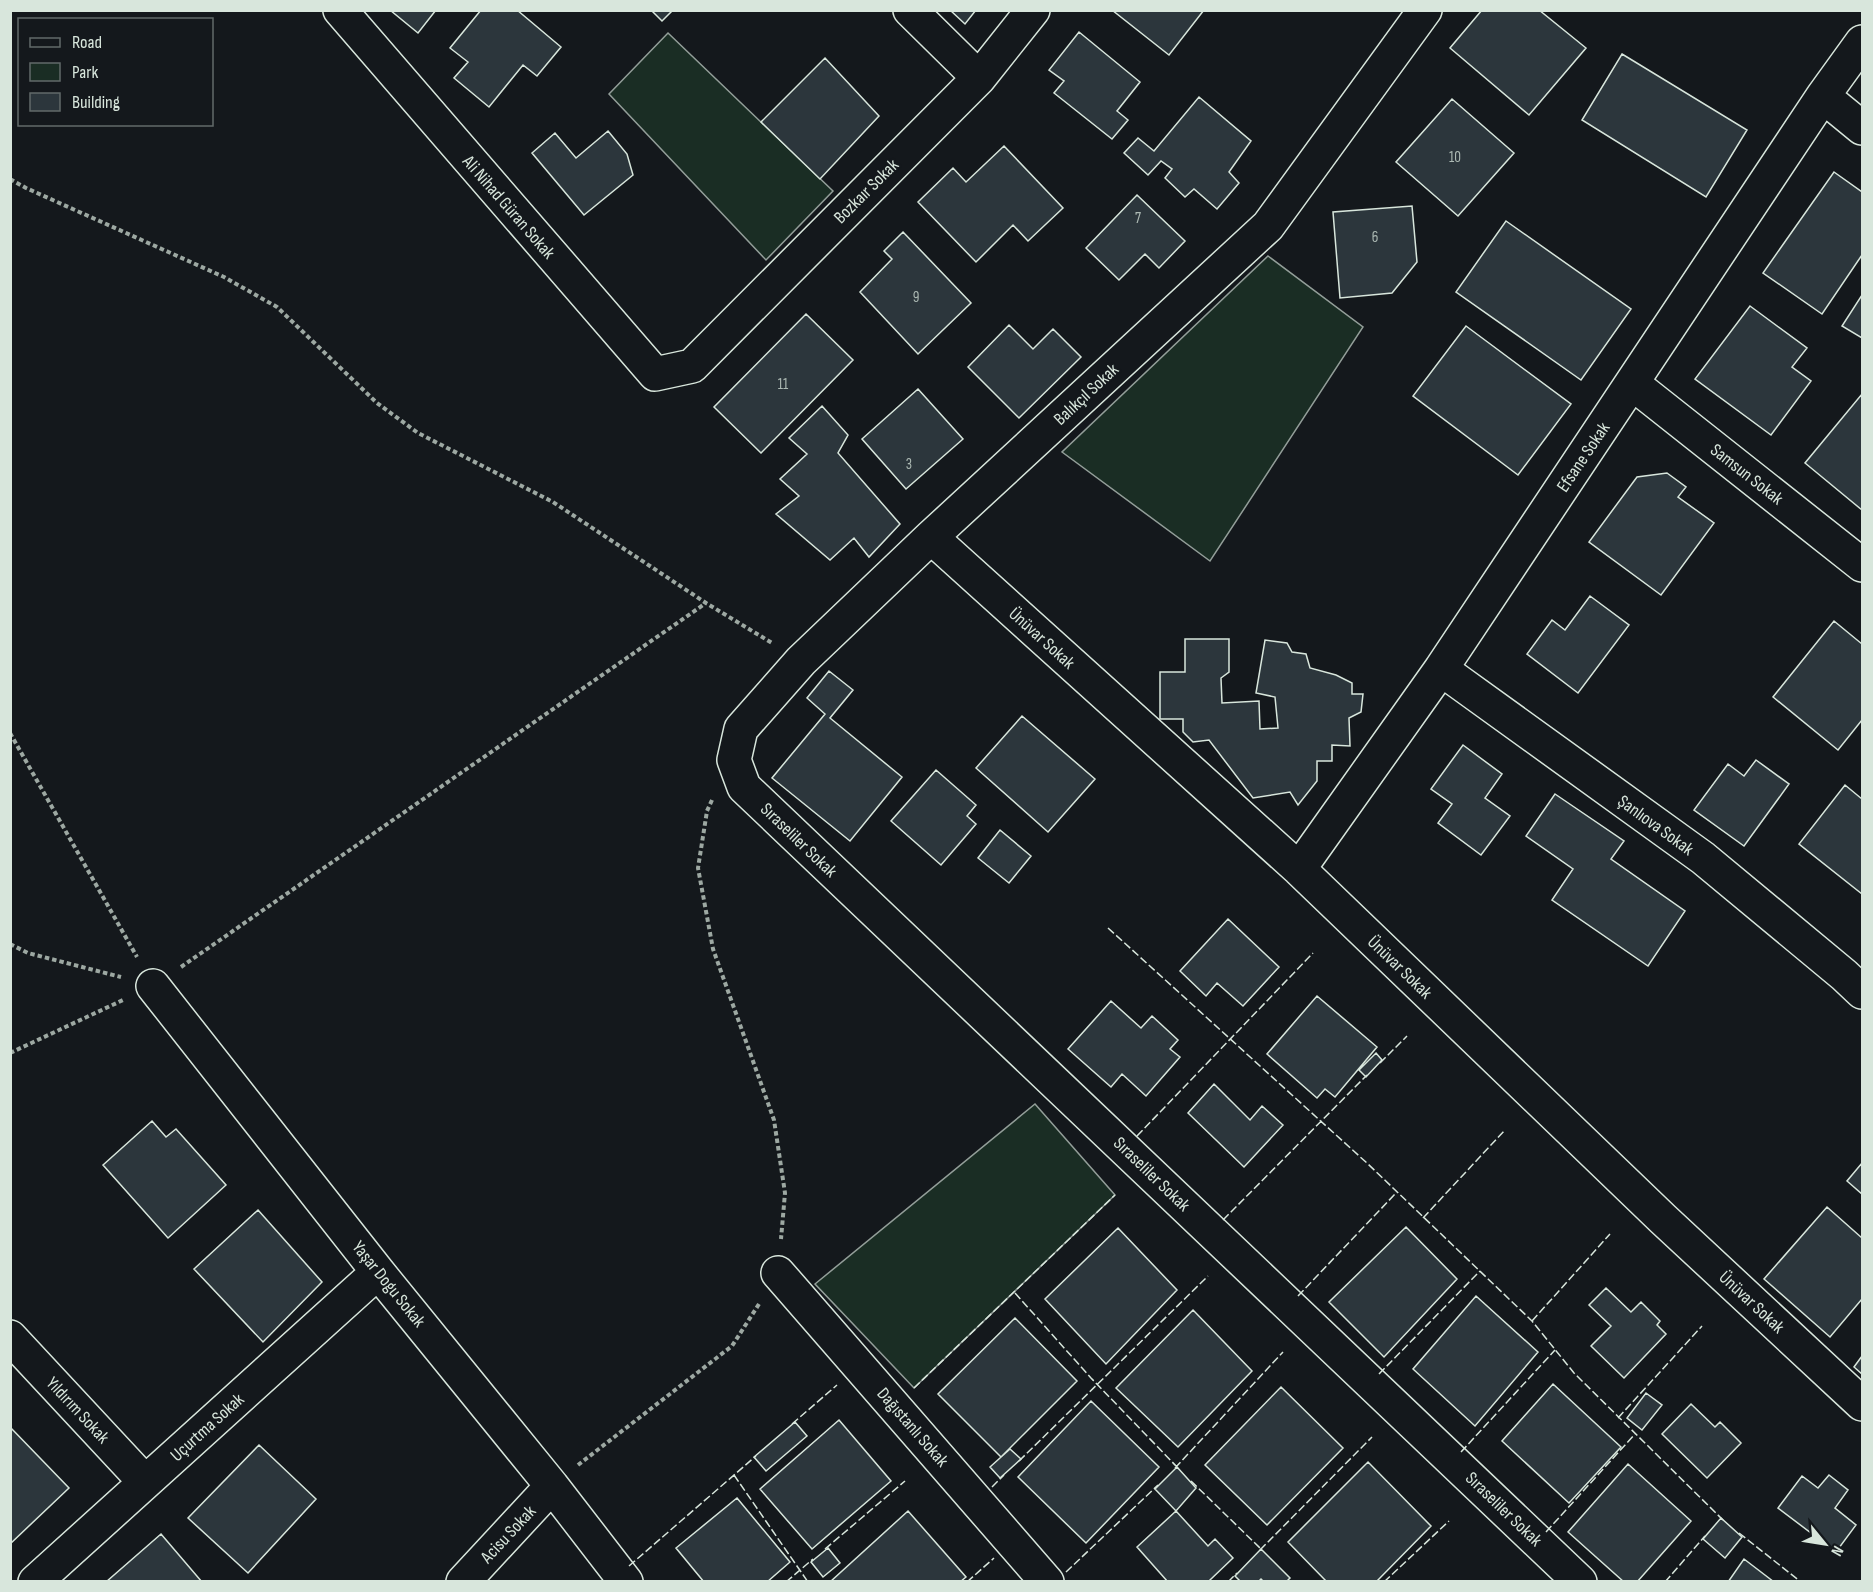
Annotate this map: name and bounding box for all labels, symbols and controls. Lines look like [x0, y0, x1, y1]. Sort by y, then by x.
legend [18, 18, 213, 126]
text: Road [72, 32, 102, 53]
text: Park [72, 62, 98, 83]
text: Building [72, 92, 120, 113]
house number: 10 [1449, 148, 1461, 167]
street label: Ali Nihad Güran Sokak [457, 151, 559, 263]
street label: Bozkaır Sokak [830, 155, 903, 228]
house number: 7 [1135, 209, 1141, 228]
house number: 6 [1372, 228, 1378, 247]
house number: 9 [913, 288, 919, 307]
street label: Balıkçıl Sokak [1050, 359, 1123, 430]
house number: 11 [778, 375, 789, 394]
street label: Efsane Sokak [1552, 418, 1614, 496]
street label: Samsun Sokak [1706, 439, 1787, 509]
house number: 3 [906, 455, 912, 474]
street label: Ünüvar Sokak [1004, 603, 1079, 674]
street label: Şanlıova Sokak [1614, 791, 1698, 860]
street label: Sıraseliler Sokak [756, 799, 841, 882]
street label: Ünüvar Sokak [1363, 931, 1436, 1003]
street label: Sıraseliler Sokak [1109, 1133, 1194, 1216]
street label: Yaşar Dogu Sokak [348, 1237, 430, 1332]
street label: Ünüvar Sokak [1715, 1267, 1789, 1338]
street label: Yıldırım Sokak [42, 1373, 114, 1448]
street label: Dağıstanlı Sokak [873, 1383, 953, 1471]
street label: Uçurtma Sokak [166, 1389, 249, 1466]
street label: Sıraseliler Sokak [1461, 1468, 1546, 1551]
street label: Acisu Sokak [476, 1501, 540, 1568]
north arrow [1795, 1514, 1855, 1574]
text: N [1826, 1542, 1847, 1559]

